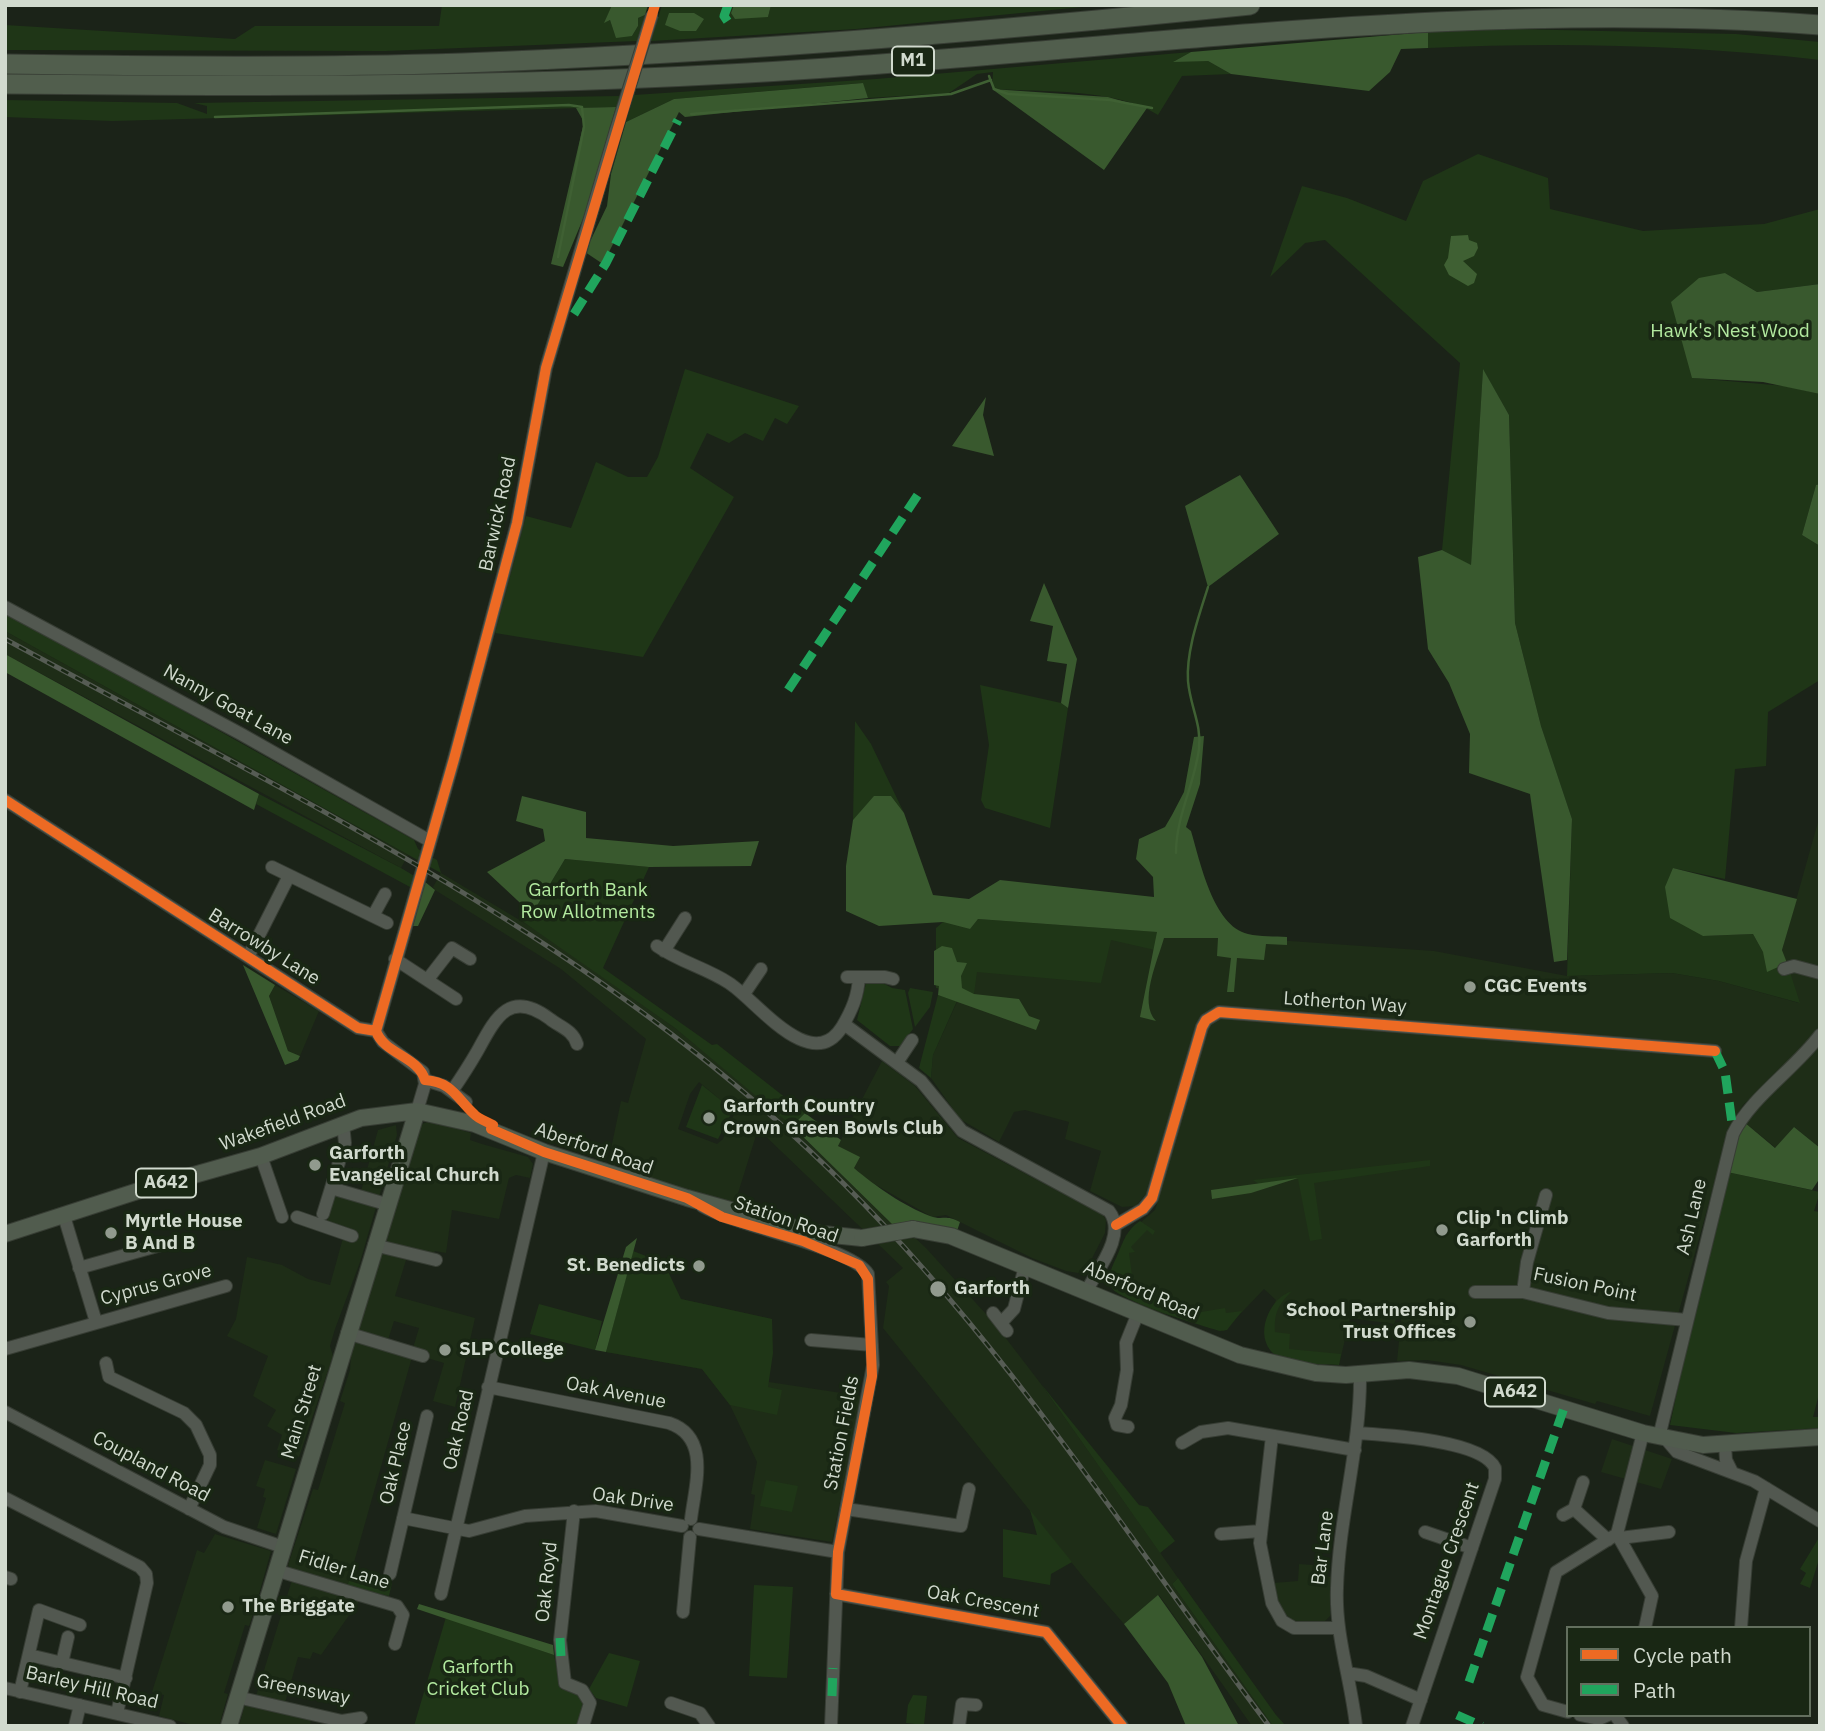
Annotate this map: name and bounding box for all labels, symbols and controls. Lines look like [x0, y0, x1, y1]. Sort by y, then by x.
road number: M1 [892, 46, 934, 76]
park label: Hawk's Nest Wood [1650, 321, 1810, 343]
street label: Barwick Road [475, 455, 521, 573]
street label: Nanny Goat Lane [159, 660, 297, 750]
park label: Garforth Bank Row Allotments [521, 880, 655, 924]
street label: Barrowby Lane [204, 904, 324, 990]
place label: CGC Events [1484, 976, 1587, 998]
marker: CGC Events [1462, 979, 1478, 995]
street label: Lotherton Way [1283, 987, 1407, 1019]
street label: Wakefield Road [217, 1090, 349, 1156]
place label: Garforth Country Crown Green Bowls Club [723, 1096, 944, 1140]
marker: Garforth Country Crown Green Bowls Club [701, 1110, 717, 1126]
street label: Aberford Road [532, 1118, 656, 1180]
place label: Garforth Evangelical Church [329, 1143, 500, 1187]
marker: Garforth Evangelical Church [307, 1157, 323, 1173]
road number: A642 [136, 1168, 196, 1198]
street label: Ash Lane [1672, 1177, 1712, 1257]
street label: Station Road [731, 1191, 841, 1249]
place label: Clip 'n Climb Garforth [1456, 1208, 1569, 1252]
place label: Myrtle House B And B [125, 1211, 243, 1255]
marker: Clip 'n Climb Garforth [1434, 1222, 1450, 1238]
marker: Myrtle House B And B [103, 1225, 119, 1241]
place label: St. Benedicts [567, 1255, 685, 1277]
street label: Aberford Road [1080, 1256, 1202, 1326]
marker: St. Benedicts [691, 1258, 707, 1274]
street label: Cyprus Grove [98, 1259, 214, 1311]
street label: Fusion Point [1531, 1263, 1639, 1307]
place label: Garforth [954, 1278, 1030, 1300]
marker: Garforth [928, 1279, 948, 1299]
place label: School Partnership Trust Offices [1286, 1300, 1456, 1344]
marker: School Partnership Trust Offices [1462, 1314, 1478, 1330]
place label: SLP College [459, 1339, 564, 1361]
marker: SLP College [437, 1342, 453, 1358]
street label: Main Street [277, 1362, 327, 1462]
street label: Oak Avenue [564, 1372, 668, 1414]
street label: Station Fields [820, 1374, 864, 1492]
road number: A642 [1485, 1378, 1545, 1406]
street label: Oak Road [439, 1388, 479, 1472]
street label: Oak Place [375, 1419, 417, 1507]
street label: Coupland Road [88, 1427, 214, 1507]
street label: Montague Crescent [1409, 1479, 1485, 1643]
street label: Oak Drive [591, 1483, 675, 1517]
street label: Bar Lane [1307, 1509, 1339, 1587]
street label: Oak Royd [531, 1541, 563, 1623]
street label: Fidler Lane [296, 1545, 392, 1595]
street label: Oak Crescent [925, 1581, 1041, 1623]
place label: The Briggate [242, 1596, 355, 1618]
marker: The Briggate [220, 1599, 236, 1615]
legend [1566, 1626, 1811, 1717]
text: Cycle path [1633, 1641, 1732, 1669]
park label: Garforth Cricket Club [426, 1657, 530, 1701]
street label: Barley Hill Road [23, 1662, 161, 1714]
street label: Greensway [254, 1670, 352, 1710]
text: Path [1633, 1676, 1676, 1704]

